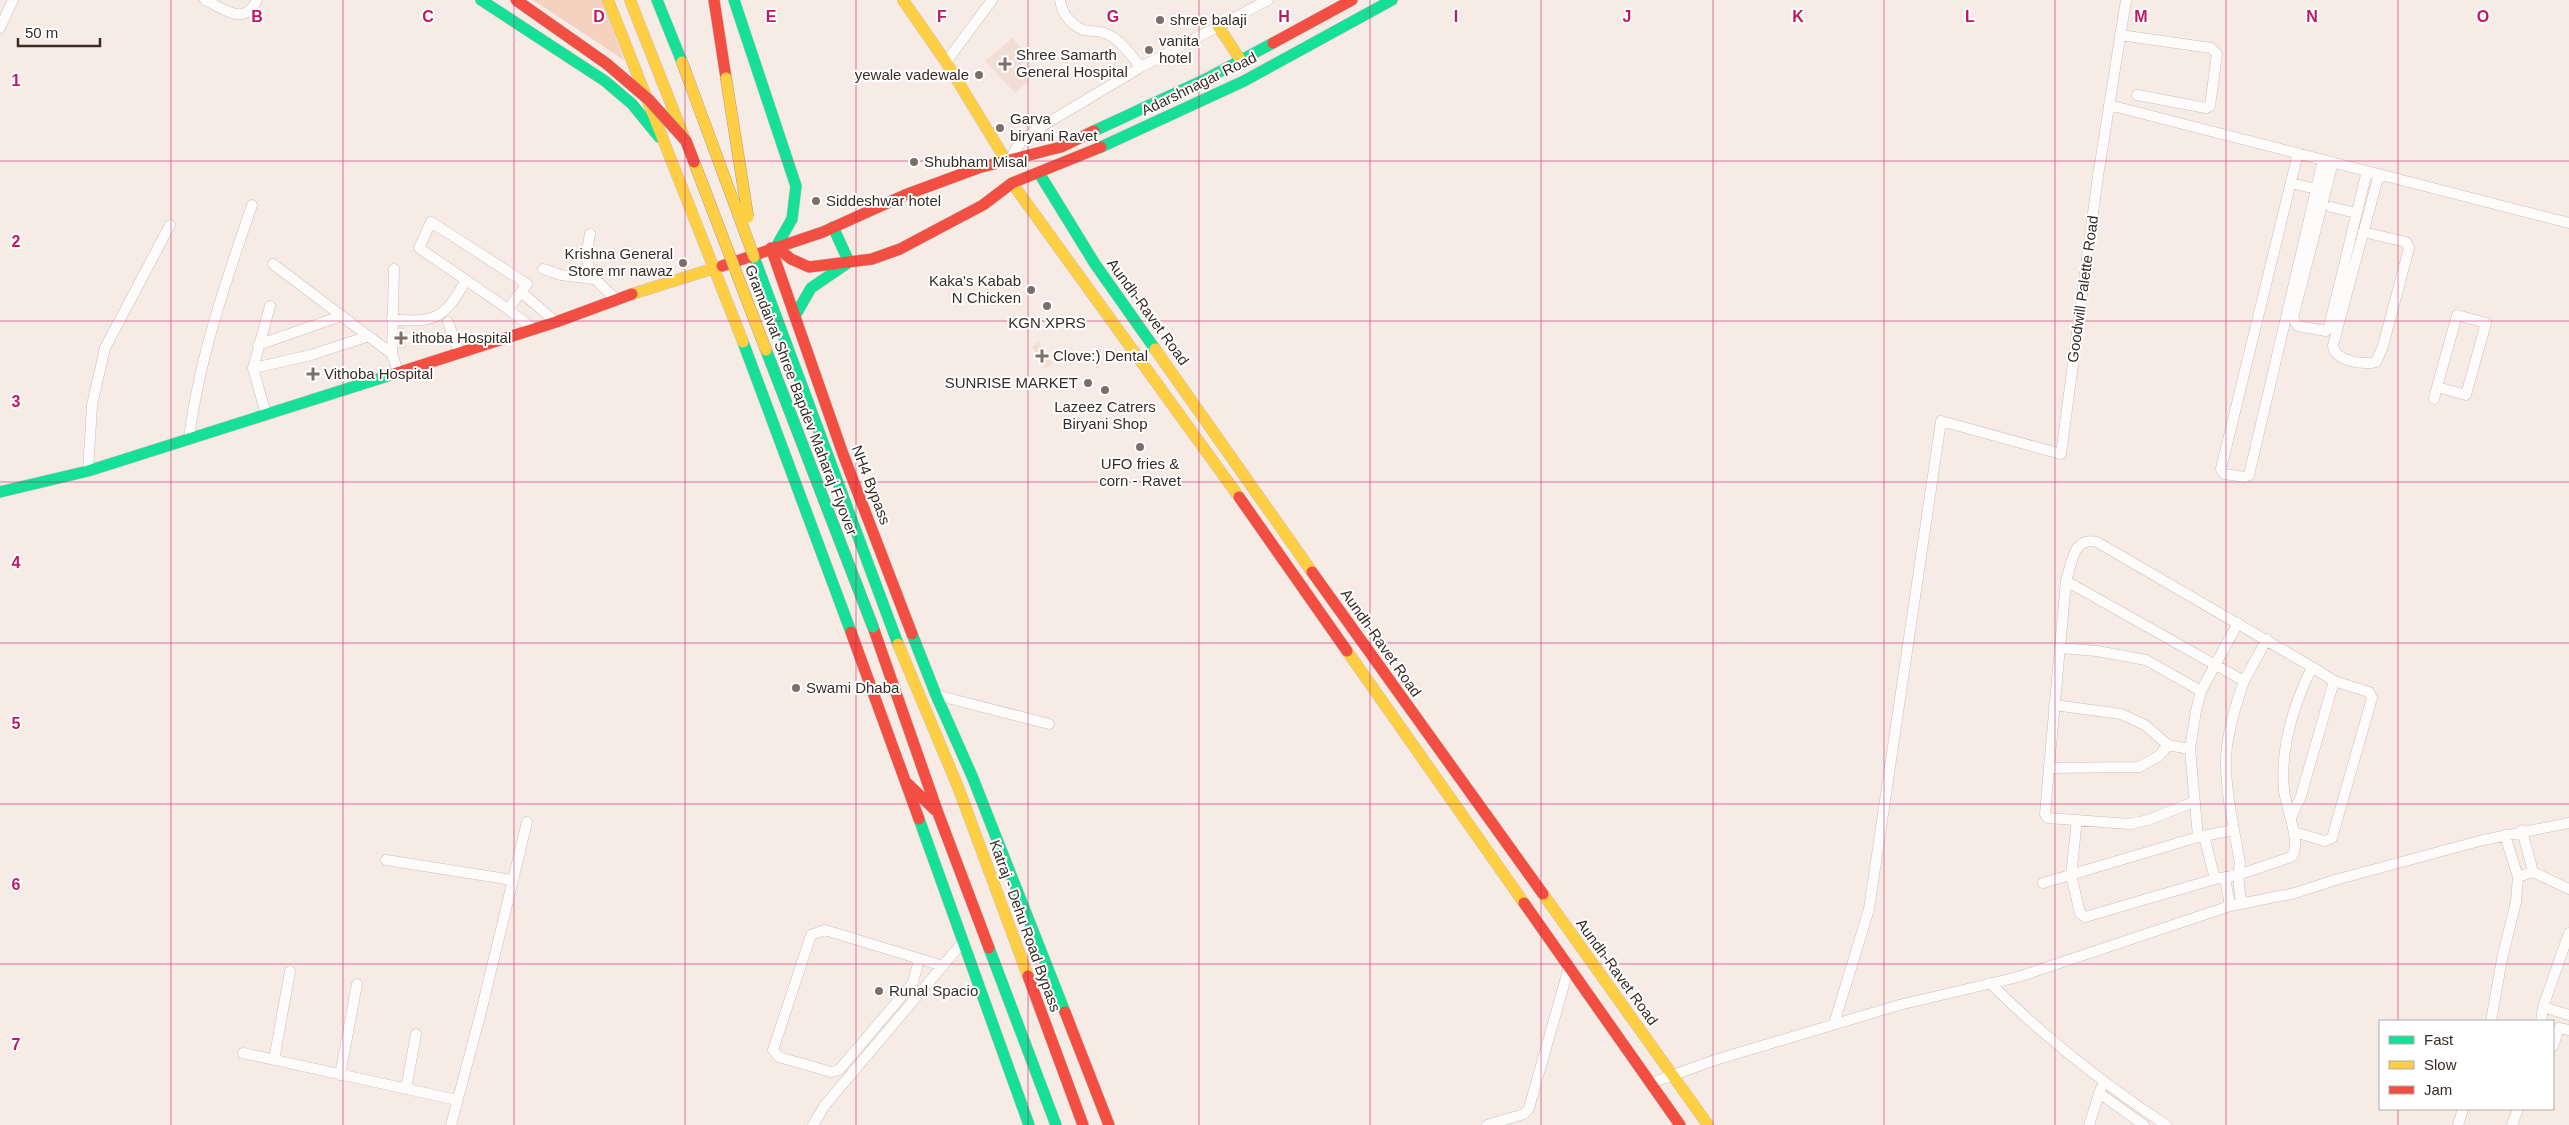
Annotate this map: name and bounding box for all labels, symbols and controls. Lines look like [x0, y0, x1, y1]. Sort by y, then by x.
text: B [251, 8, 263, 25]
text: C [422, 8, 434, 25]
text: D [593, 8, 605, 25]
text: E [766, 8, 777, 25]
text: F [937, 8, 947, 25]
text: G [1107, 8, 1119, 25]
text: H [1278, 8, 1290, 25]
text: I [1454, 8, 1458, 25]
text: J [1623, 8, 1631, 25]
text: K [1792, 8, 1804, 25]
text: L [1965, 8, 1975, 25]
text: M [2134, 8, 2148, 25]
text: N [2306, 8, 2318, 25]
text: O [2477, 8, 2489, 25]
place label: shree balaji [1170, 11, 1247, 28]
marker: shree balaji [1154, 14, 1166, 26]
scale bar [18, 15, 100, 47]
text: 50 m [25, 24, 58, 41]
place label: vanita hotel [1159, 32, 1200, 66]
marker: vanita hotel [1143, 44, 1155, 56]
place label: Shree Samarth General Hospital [1016, 46, 1128, 80]
street label: Adarshnagar Road [1138, 48, 1259, 119]
marker: Shree Samarth General Hospital [998, 57, 1012, 71]
place label: yewale vadewale [855, 66, 969, 83]
marker: yewale vadewale [973, 69, 985, 81]
text: 1 [12, 72, 21, 89]
place label: Garva biryani Ravet [1010, 110, 1098, 144]
marker: Garva biryani Ravet [994, 122, 1006, 134]
place label: Shubham Misal [924, 153, 1027, 170]
marker: Shubham Misal [908, 156, 920, 168]
place label: Siddeshwar hotel [826, 192, 941, 209]
marker: Siddeshwar hotel [810, 195, 822, 207]
street label: Goodwill Palette Road [2064, 214, 2101, 364]
text: 2 [12, 233, 21, 250]
place label: Krishna General Store mr nawaz [565, 245, 673, 279]
street label: Aundh-Ravet Road [1104, 255, 1193, 368]
marker: Krishna General Store mr nawaz [677, 257, 689, 269]
street label: Gramdaivat Shree Bapdev Maharaj Flyover [742, 262, 861, 538]
place label: Kaka's Kabab N Chicken [929, 272, 1021, 306]
marker: Kaka's Kabab N Chicken [1025, 284, 1037, 296]
marker: KGN XPRS [1041, 300, 1053, 312]
place label: KGN XPRS [1008, 314, 1086, 331]
place label: ithoba Hospital [412, 329, 511, 346]
marker: ithoba Hospital [394, 331, 408, 345]
place label: Clove:) Dental [1053, 347, 1148, 364]
marker: Clove:) Dental [1035, 349, 1049, 363]
place label: Vithoba Hospital [324, 365, 433, 382]
marker: Vithoba Hospital [306, 367, 320, 381]
place label: SUNRISE MARKET [945, 374, 1078, 391]
marker: SUNRISE MARKET [1082, 377, 1094, 389]
marker: Lazeez Catrers Biryani Shop [1099, 384, 1111, 396]
text: 3 [12, 393, 21, 410]
place label: Lazeez Catrers Biryani Shop [1054, 398, 1156, 432]
marker: UFO fries & corn - Ravet [1134, 441, 1146, 453]
street label: NH4 Bypass [849, 443, 894, 527]
place label: UFO fries & corn - Ravet [1099, 455, 1182, 489]
text: 4 [12, 554, 21, 571]
street label: Aundh-Ravet Road [1338, 586, 1425, 700]
place label: Swami Dhaba [806, 679, 900, 696]
marker: Swami Dhaba [790, 682, 802, 694]
text: 5 [12, 715, 21, 732]
street label: Katraj - Dehu Road Bypass [986, 838, 1065, 1014]
text: 6 [12, 876, 21, 893]
street label: Aundh-Ravet Road [1573, 915, 1662, 1028]
place label: Runal Spacio [889, 982, 978, 999]
marker: Runal Spacio [873, 985, 885, 997]
legend [2379, 1020, 2554, 1110]
text: Fast [2424, 1031, 2454, 1048]
text: 7 [12, 1036, 21, 1053]
text: Slow [2424, 1056, 2457, 1073]
text: Jam [2424, 1081, 2452, 1098]

